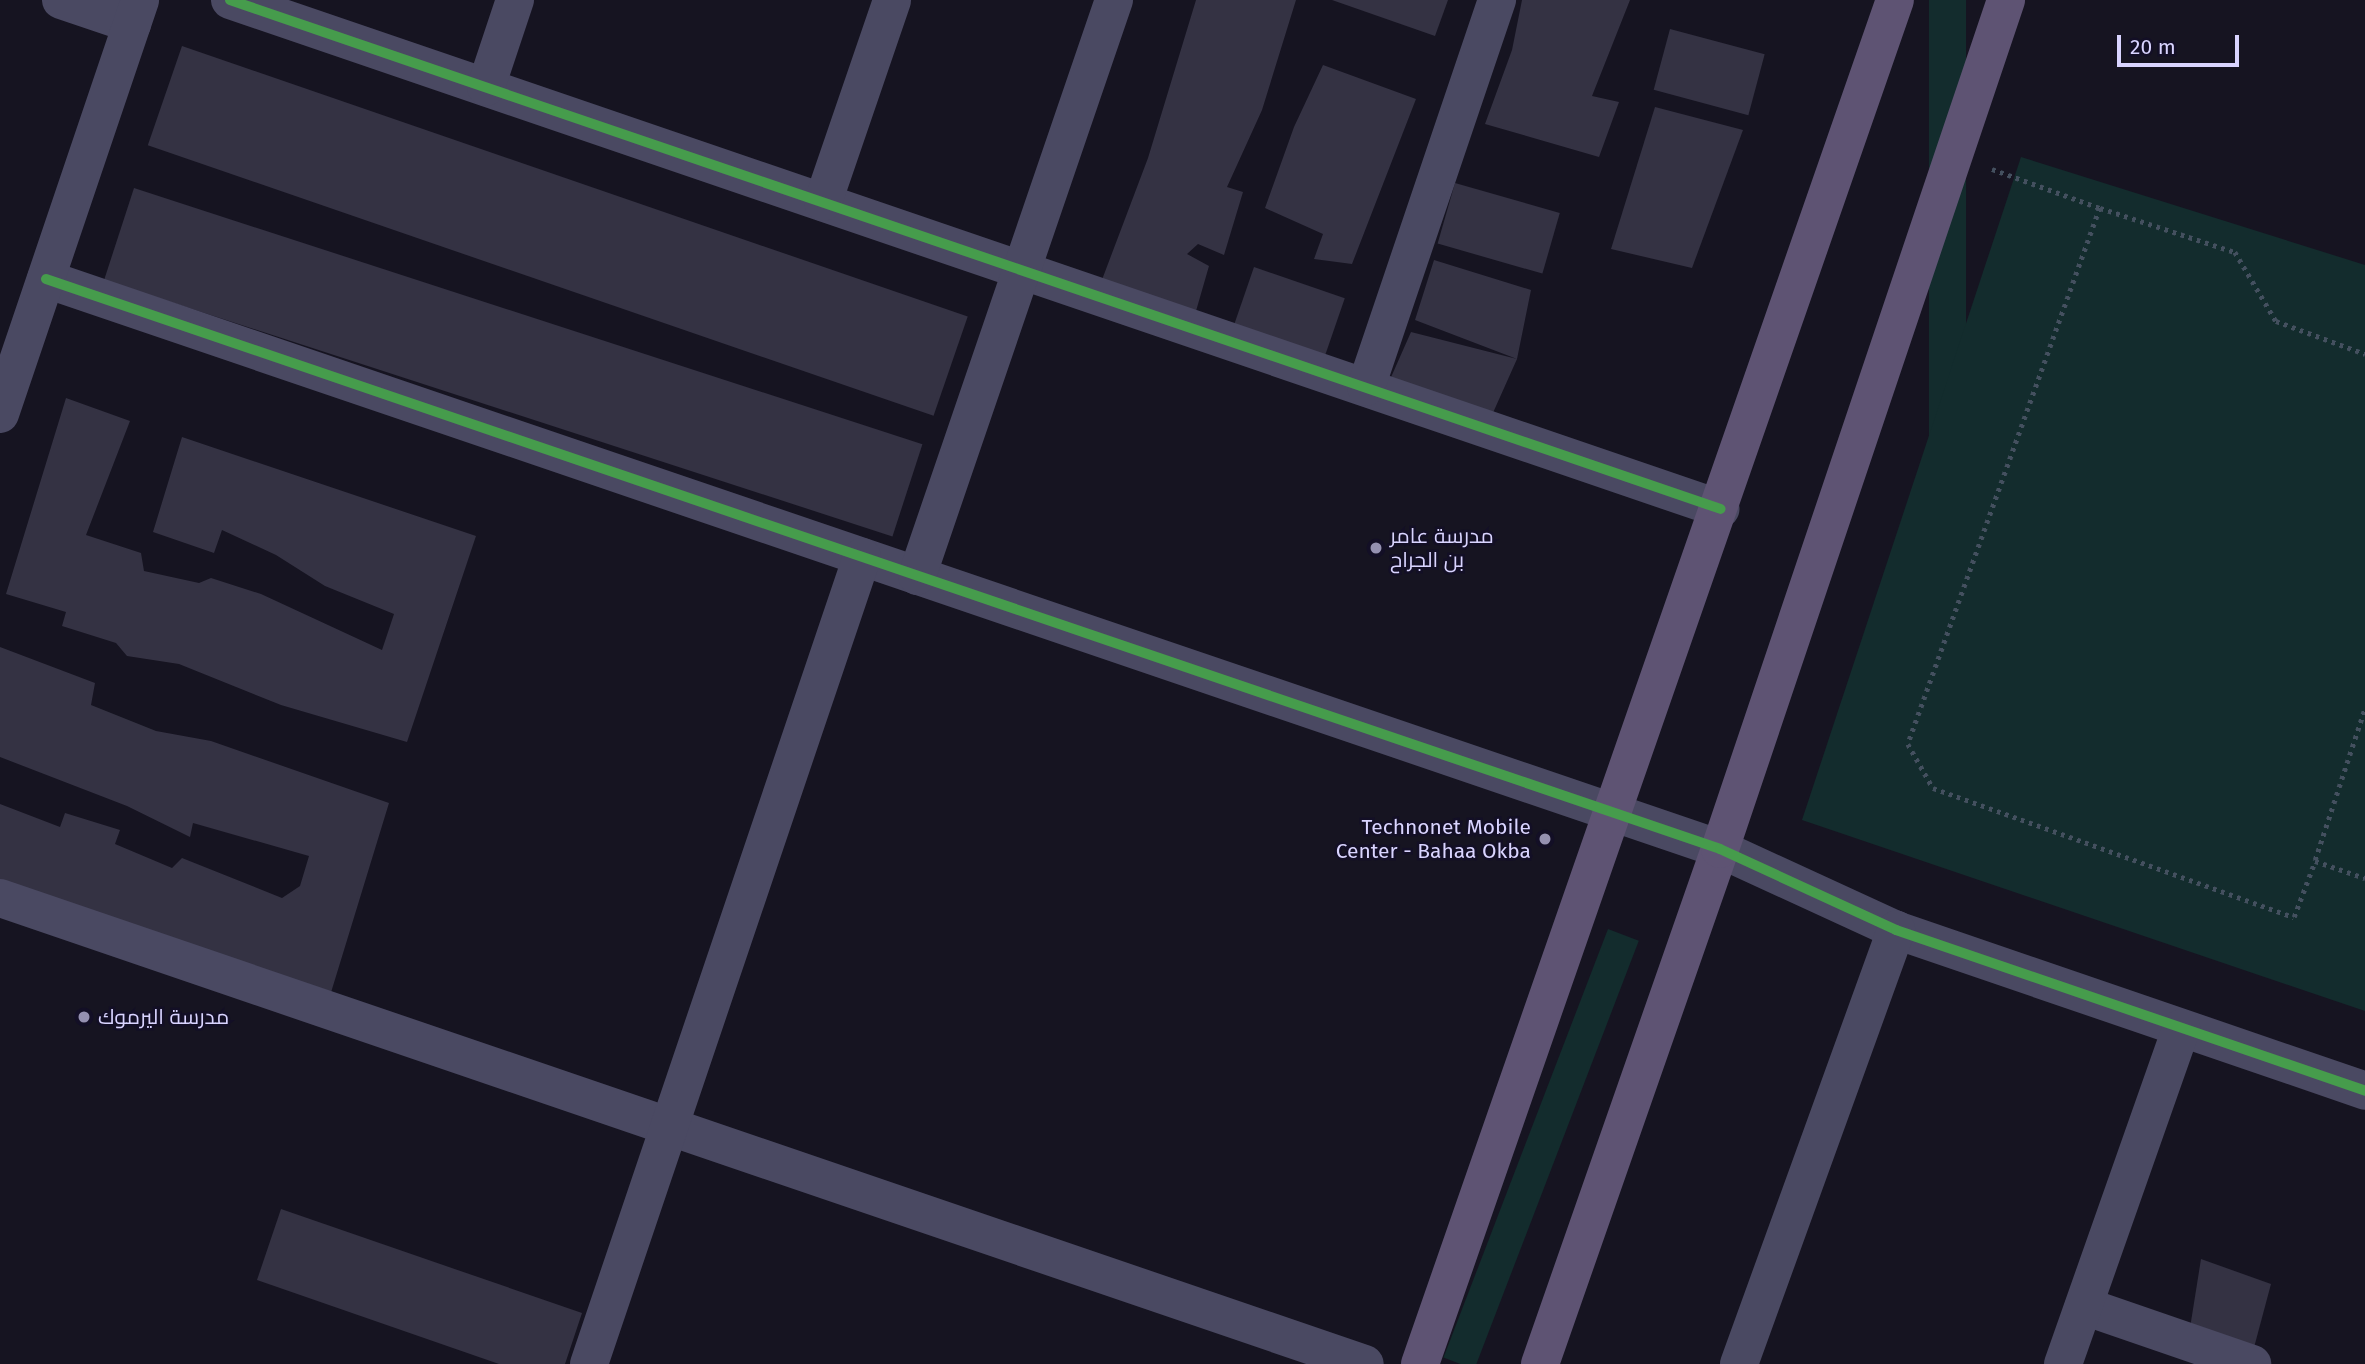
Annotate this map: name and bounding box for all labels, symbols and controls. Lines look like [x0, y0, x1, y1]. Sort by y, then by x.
scale bar [2120, 21, 2242, 65]
text: 20 m [2130, 34, 2176, 60]
place label: مدرسة عامر بن الجراح [1390, 523, 1494, 573]
marker: مدرسة عامر بن الجراح [1368, 540, 1384, 556]
place label: Technonet Mobile Center - Bahaa Okba [1336, 814, 1531, 864]
marker: Technonet Mobile Center - Bahaa Okba [1537, 831, 1553, 847]
place label: مدرسة اليرموك [98, 1004, 229, 1030]
marker: مدرسة اليرموك [76, 1009, 92, 1025]

